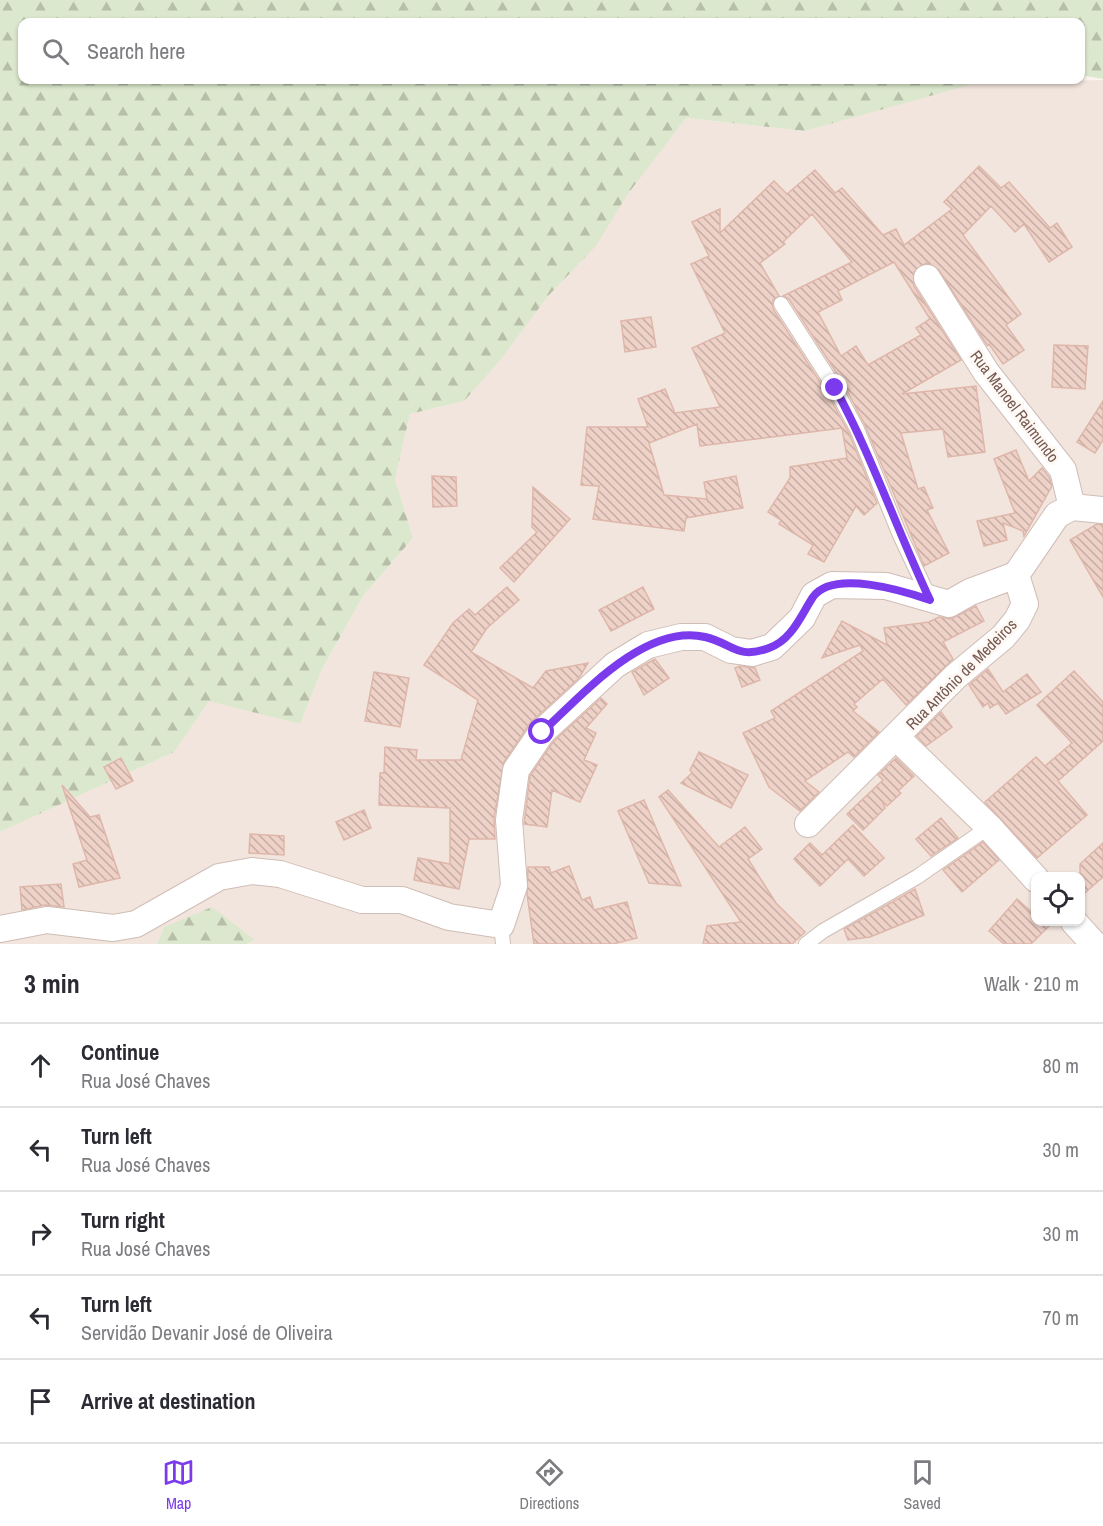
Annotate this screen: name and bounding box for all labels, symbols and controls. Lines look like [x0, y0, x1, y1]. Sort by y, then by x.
search box [18, 18, 1085, 84]
icon: search [39, 35, 72, 68]
text: Search here [87, 36, 185, 66]
street label: Rua Manoel Raimundo [966, 346, 1064, 466]
route end [821, 374, 847, 400]
street label: Rua Antônio de Medeiros [901, 614, 1021, 734]
route start [528, 718, 554, 744]
map controls [1031, 872, 1085, 926]
button: locate [1031, 872, 1085, 926]
text: 3 min [24, 966, 80, 1001]
text: Walk · 210 m [984, 970, 1079, 997]
text: Continue [81, 1037, 159, 1067]
icon: ahead [24, 1049, 57, 1082]
text: 80 m [1043, 1052, 1079, 1079]
text: Rua José Chaves [81, 1067, 210, 1094]
text: Turn left [81, 1121, 152, 1151]
icon: left [24, 1133, 57, 1166]
text: 30 m [1043, 1136, 1079, 1163]
text: Rua José Chaves [81, 1151, 210, 1178]
text: Turn right [81, 1205, 165, 1235]
icon: right [24, 1217, 57, 1250]
text: 30 m [1043, 1220, 1079, 1247]
text: Rua José Chaves [81, 1235, 210, 1262]
text: Turn left [81, 1289, 152, 1319]
icon: left [24, 1301, 57, 1334]
text: 70 m [1043, 1304, 1079, 1331]
text: Servidão Devanir José de Oliveira [81, 1319, 333, 1346]
icon: arrive [24, 1385, 57, 1418]
text: Arrive at destination [81, 1386, 255, 1416]
tab: Map [162, 1456, 195, 1514]
tab: Directions [519, 1456, 579, 1514]
tab: Saved [904, 1456, 941, 1514]

